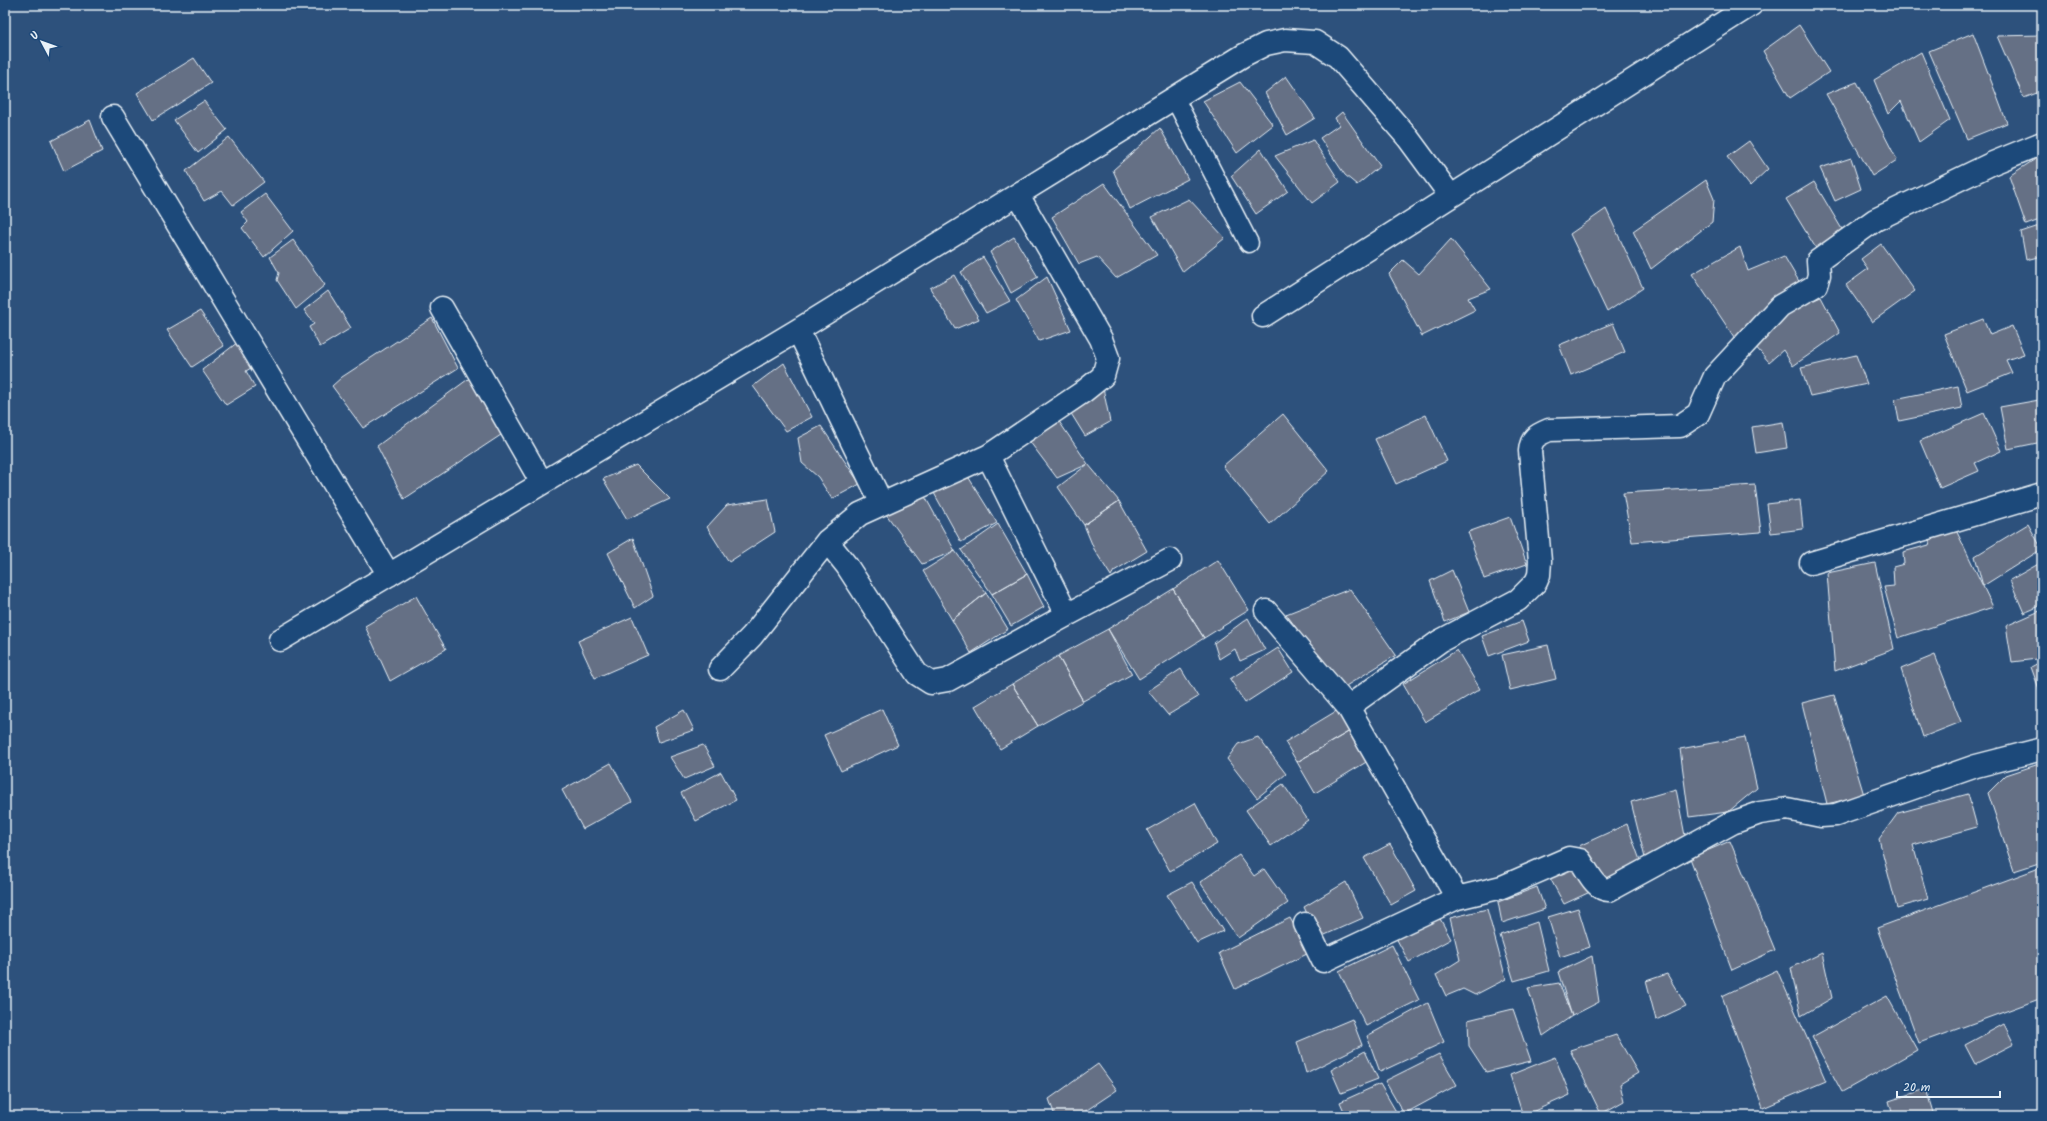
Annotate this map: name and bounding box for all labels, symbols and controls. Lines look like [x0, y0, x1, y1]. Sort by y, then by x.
north arrow [22, 22, 62, 62]
text: U [26, 27, 44, 44]
scale bar [1897, 1073, 2000, 1099]
text: 20 m [1903, 1078, 1931, 1097]

